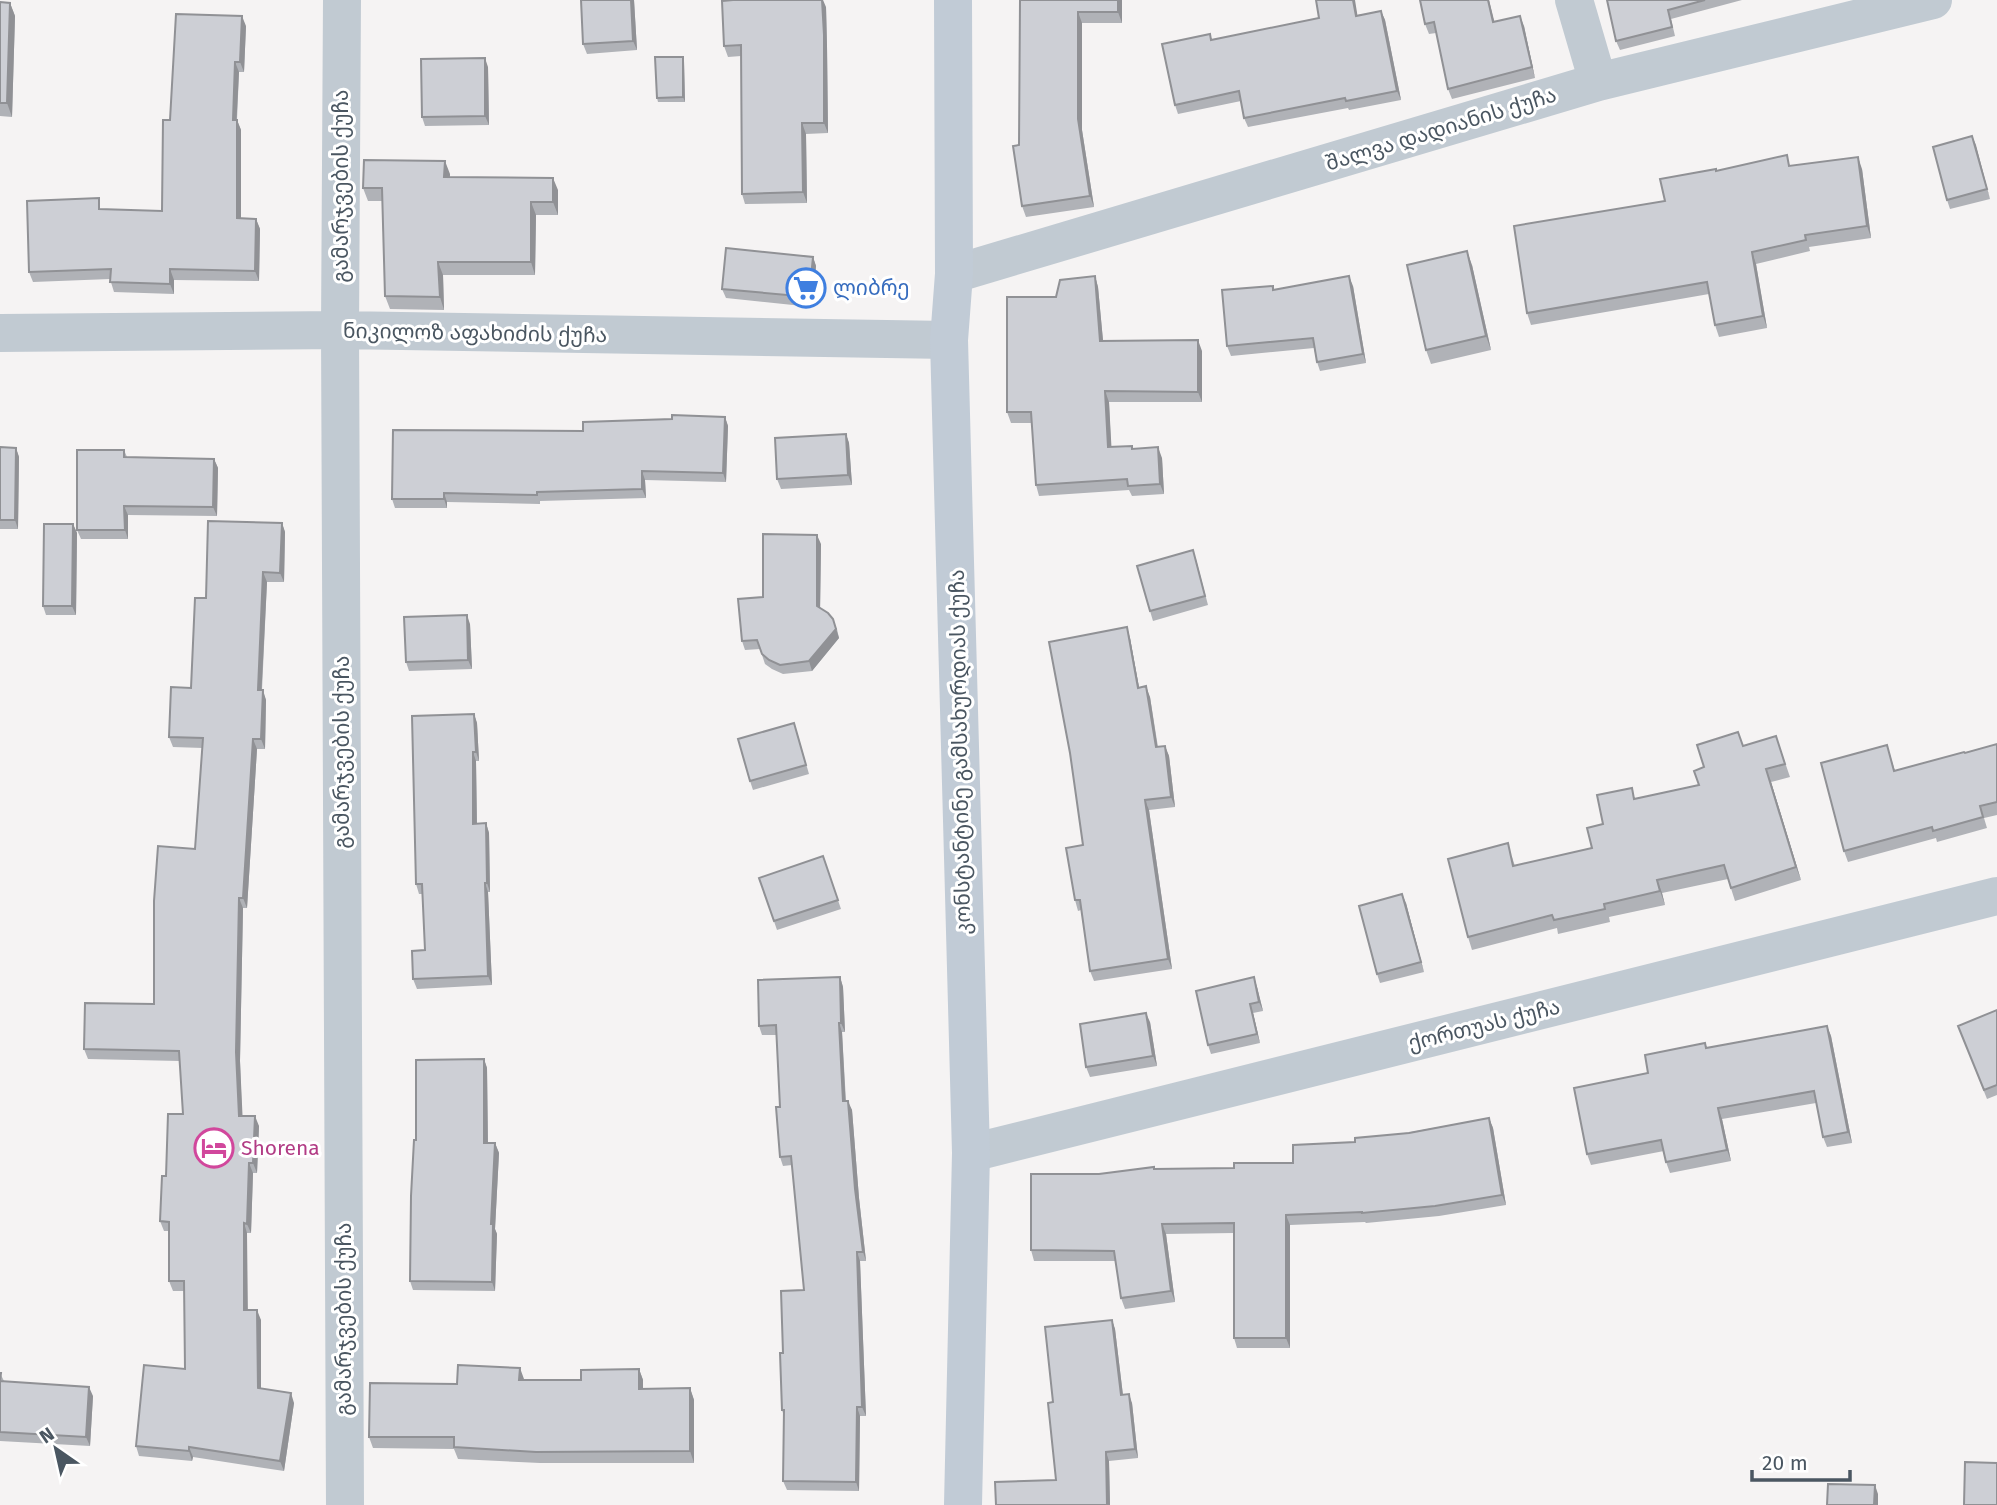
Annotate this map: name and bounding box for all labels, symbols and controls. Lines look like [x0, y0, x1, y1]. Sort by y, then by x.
street label: შალვა დადიანის ქუჩა [1322, 81, 1560, 177]
street label: გამარჯვების ქუჩა [328, 89, 354, 283]
supermarket icon: ლიბრე [785, 267, 827, 309]
place label: ლიბრე [833, 275, 910, 301]
street label: ნიკილოზ აფახიძის ქუჩა [343, 318, 607, 348]
street label: კონსტანტინე გამსახურდიას ქუჩა [944, 569, 976, 935]
street label: გამარჯვების ქუჩა [329, 655, 355, 849]
street label: ქორთუას ქუჩა [1405, 994, 1563, 1056]
hotel icon: Shorena [193, 1127, 235, 1169]
place label: Shorena [241, 1135, 320, 1161]
street label: გამარჯვების ქუჩა [331, 1222, 357, 1416]
north arrow [21, 1414, 91, 1484]
text: N [35, 1422, 58, 1448]
scale bar [1752, 1438, 1850, 1482]
text: 20 m [1762, 1450, 1808, 1476]

